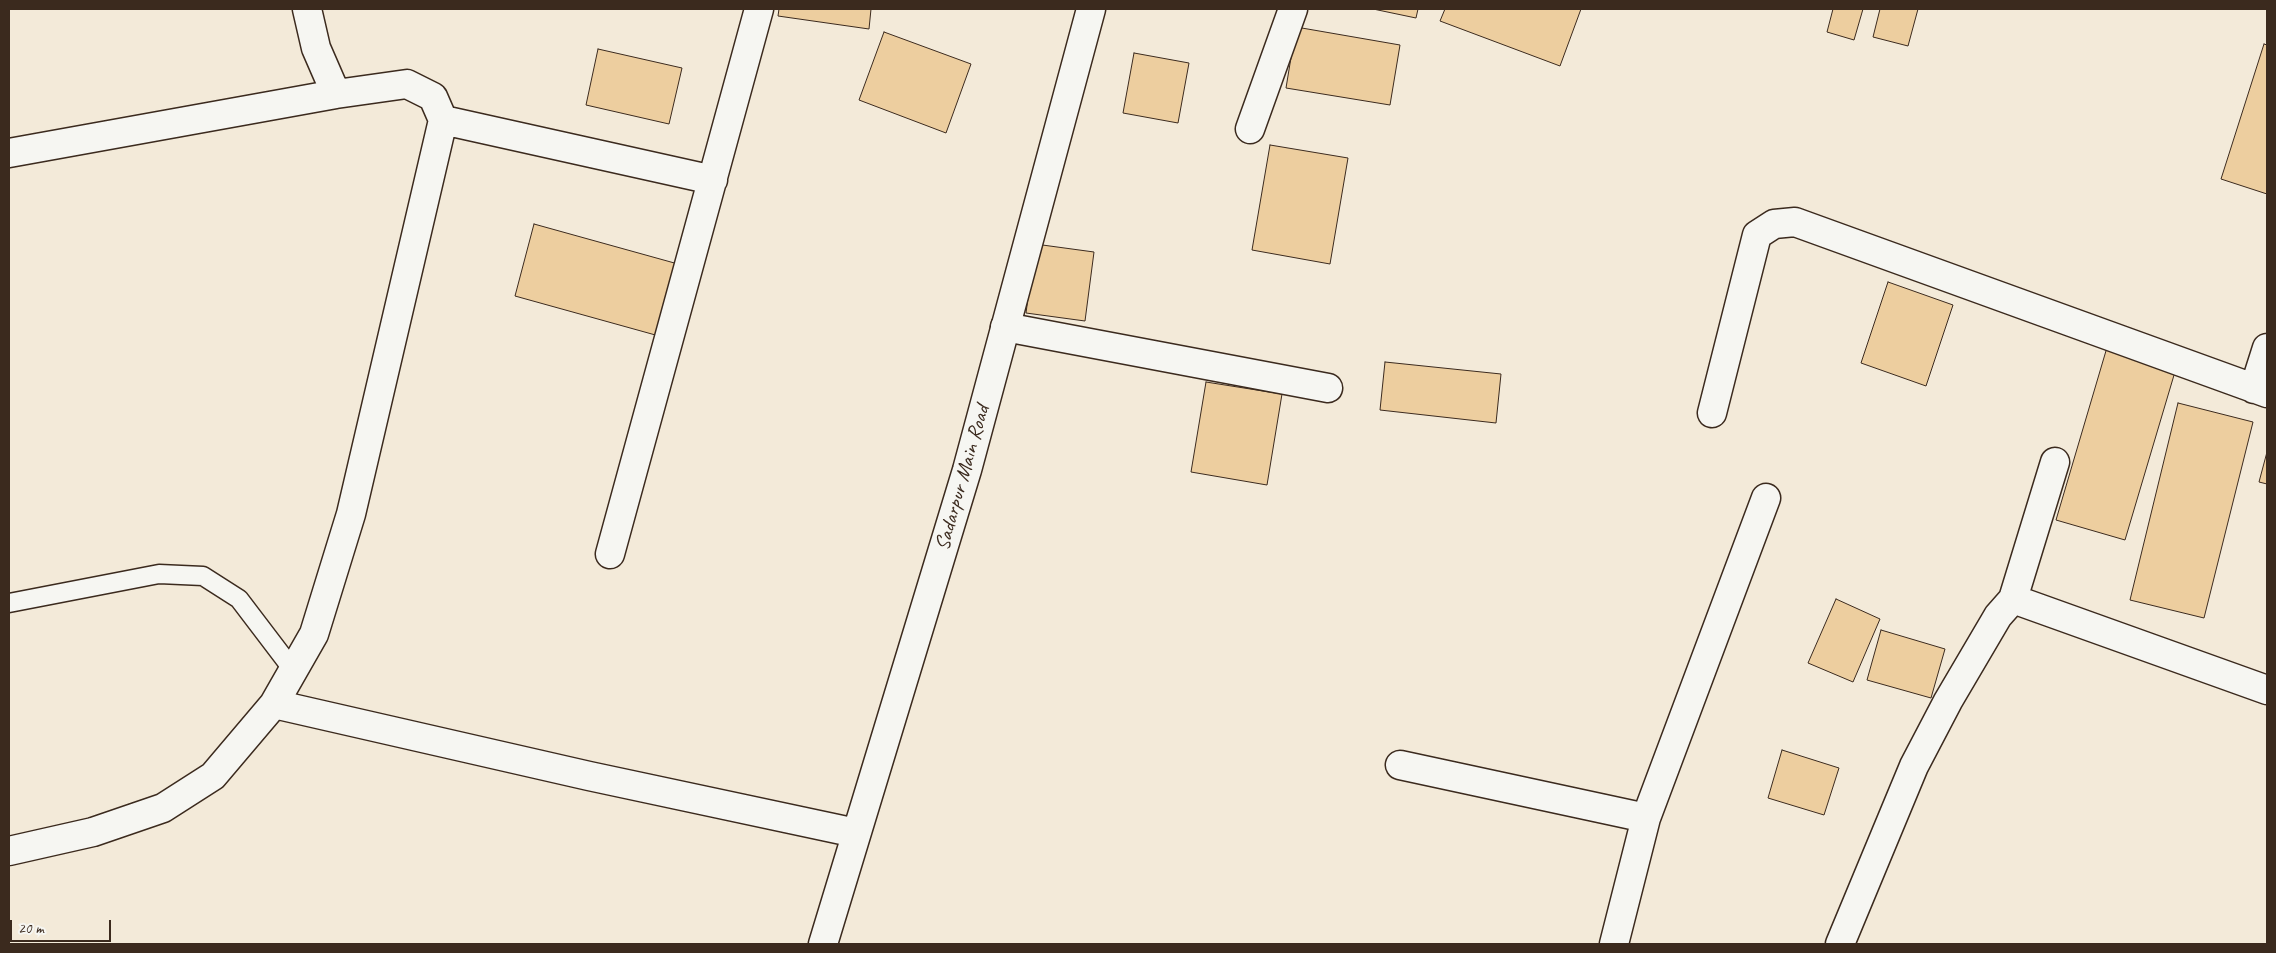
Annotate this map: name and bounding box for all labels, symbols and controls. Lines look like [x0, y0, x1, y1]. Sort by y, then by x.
street label: Sadarpur Main Road [930, 403, 996, 553]
scale bar [12, 910, 114, 942]
text: 20 m [18, 919, 44, 938]

